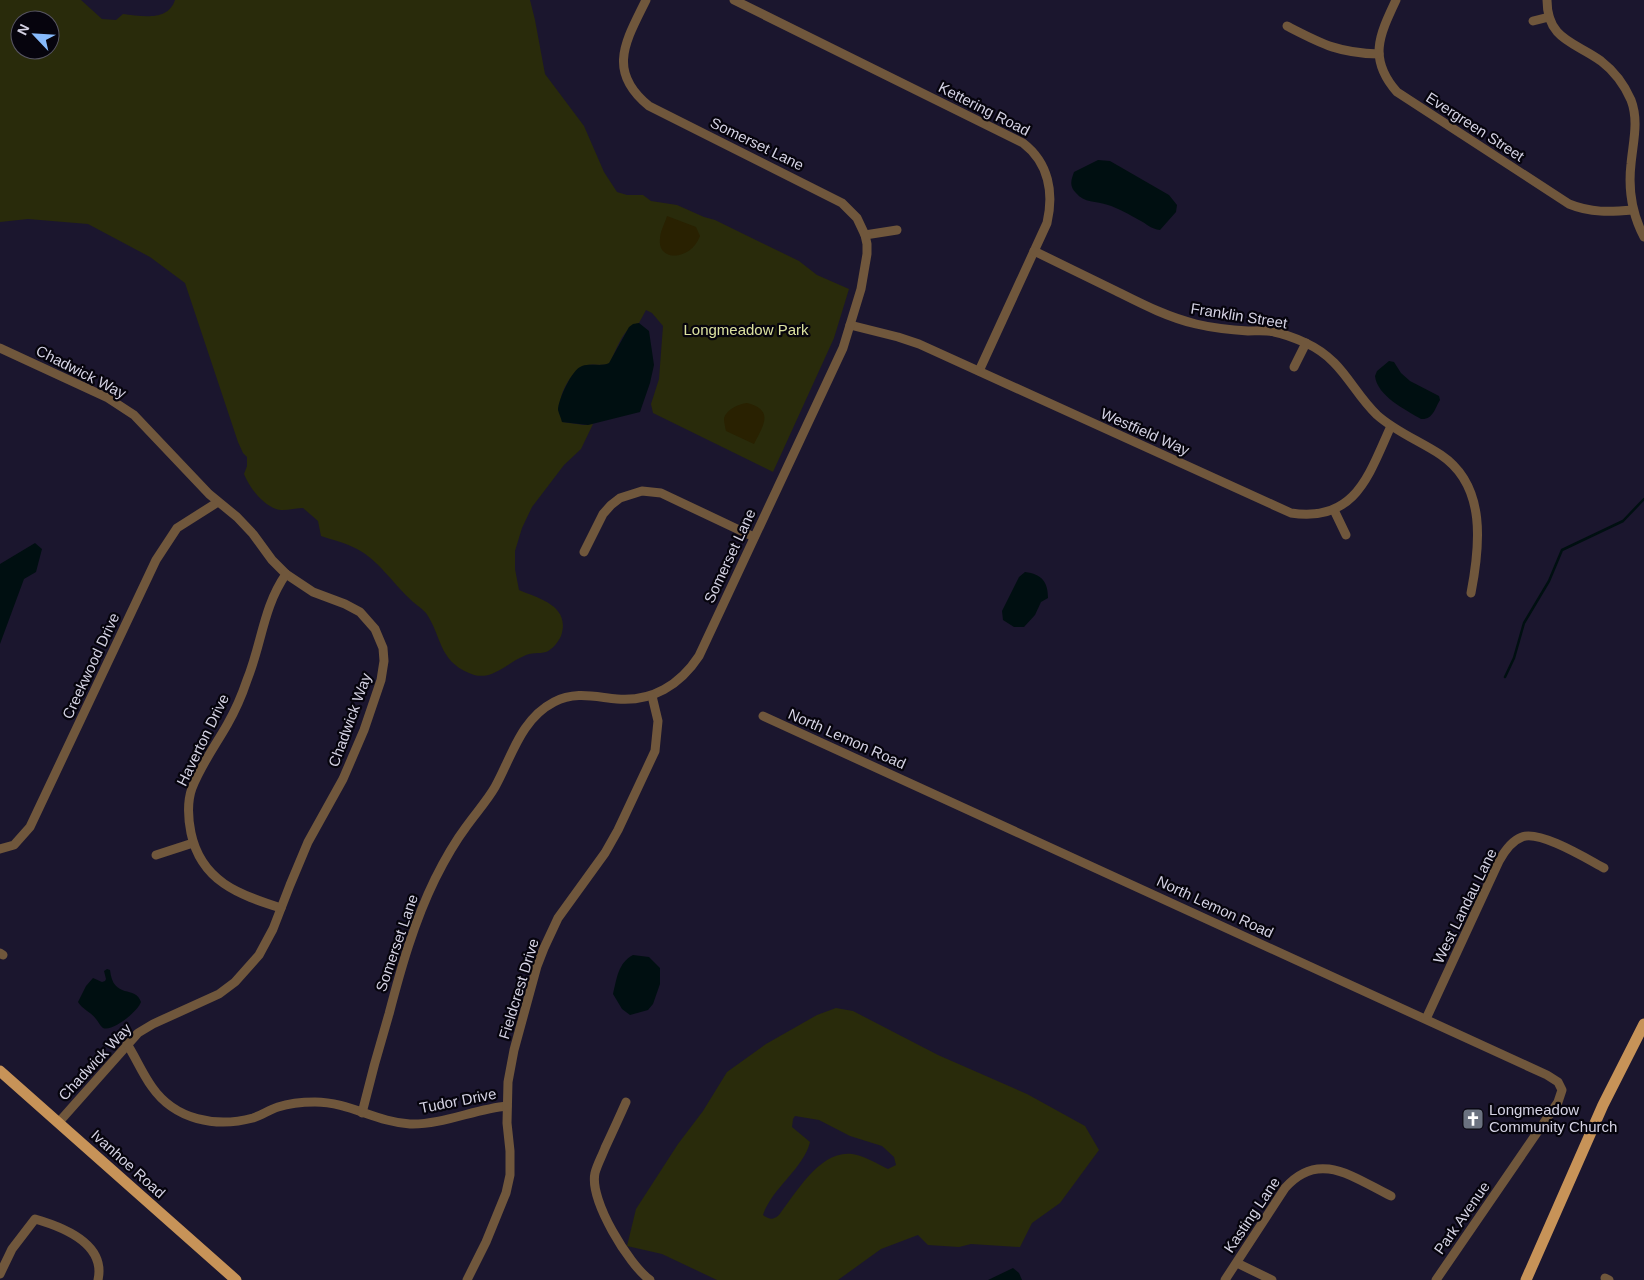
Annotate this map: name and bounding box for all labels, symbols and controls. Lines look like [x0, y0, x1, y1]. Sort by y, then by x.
north arrow [10, 10, 60, 60]
text: N [14, 22, 33, 37]
street label: Kettering Road [936, 78, 1033, 139]
street label: Evergreen Street [1423, 89, 1528, 165]
street label: Somerset Lane [708, 114, 807, 173]
street label: Franklin Street [1190, 299, 1289, 332]
park label: Longmeadow Park [683, 321, 809, 338]
street label: Chadwick Way [33, 342, 129, 402]
street label: Westfield Way [1098, 404, 1193, 459]
street label: Somerset Lane [700, 506, 759, 605]
street label: Creekwood Drive [59, 610, 123, 722]
street label: Chadwick Way [325, 670, 375, 769]
street label: Haverton Drive [173, 691, 232, 788]
street label: North Lemon Road [786, 705, 909, 772]
street label: West Landau Lane [1429, 846, 1500, 966]
street label: North Lemon Road [1154, 872, 1276, 941]
street label: Somerset Lane [372, 892, 421, 994]
street label: Fieldcrest Drive [495, 937, 542, 1041]
street label: Chadwick Way [55, 1019, 135, 1104]
street label: Tudor Drive [418, 1085, 498, 1116]
place label: Longmeadow Community Church [1489, 1101, 1617, 1135]
church icon: Longmeadow Community Church [1461, 1107, 1485, 1131]
street label: Ivanhoe Road [88, 1126, 169, 1201]
street label: Kasting Lane [1220, 1174, 1283, 1256]
street label: Park Avenue [1430, 1178, 1493, 1257]

